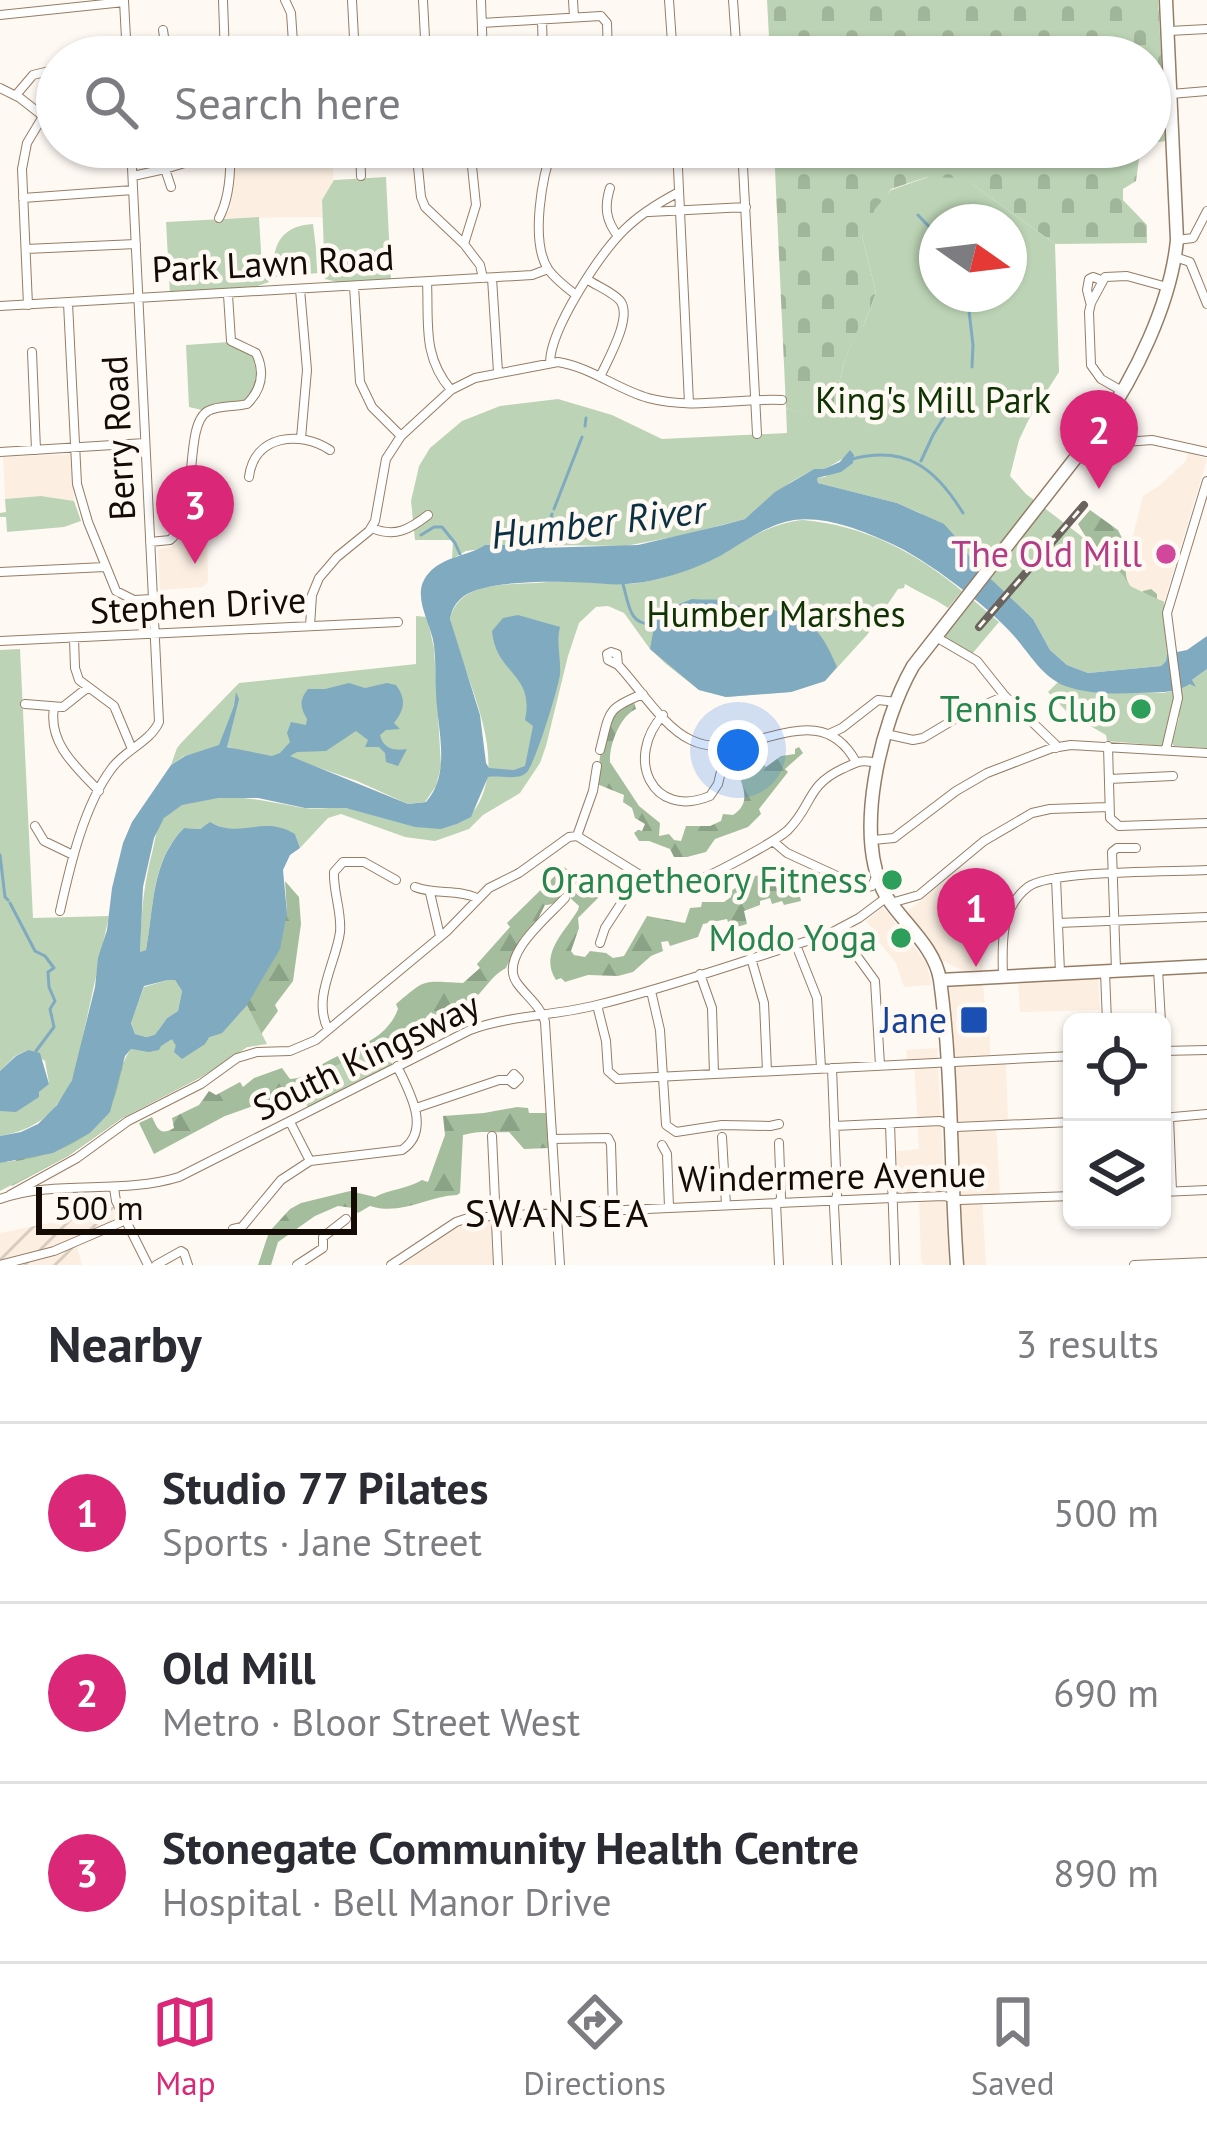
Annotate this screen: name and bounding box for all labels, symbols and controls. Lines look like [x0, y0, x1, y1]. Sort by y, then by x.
search box [36, 36, 1171, 168]
icon: search [78, 69, 144, 135]
text: Search here [174, 73, 401, 131]
north arrow [919, 204, 1027, 312]
street label: Park Lawn Road [151, 233, 395, 292]
street label: Berry Road [90, 354, 145, 522]
park label: King's Mill Park [815, 376, 1051, 423]
pin: 2 [1060, 390, 1138, 489]
pin: 3 [156, 465, 234, 564]
water label: Humber River [488, 483, 710, 560]
place label: The Old Mill [951, 530, 1142, 577]
marker: The Old Mill [1153, 541, 1179, 567]
street label: Stephen Drive [89, 575, 307, 634]
park label: Humber Marshes [646, 590, 906, 637]
place label: Tennis Club [940, 685, 1117, 732]
marker: Tennis Club [1128, 696, 1154, 722]
your location [708, 720, 768, 780]
place label: Orangetheory Fitness [541, 856, 868, 903]
marker: Orangetheory Fitness [879, 867, 905, 893]
pin: 1 [937, 868, 1015, 967]
place label: Modo Yoga [709, 914, 877, 961]
marker: Modo Yoga [888, 925, 914, 951]
street label: South Kingsway [245, 980, 487, 1131]
place label: Jane [879, 996, 947, 1043]
marker: Jane [958, 1004, 990, 1036]
map controls [1063, 1013, 1171, 1229]
button: locate [1063, 1013, 1171, 1121]
button: layers [1063, 1121, 1171, 1229]
street label: Windermere Avenue [678, 1149, 986, 1202]
scale bar [36, 1181, 357, 1234]
text: 500 m [54, 1186, 144, 1229]
district label: SWANSEA [465, 1187, 651, 1238]
text: Nearby [48, 1310, 202, 1376]
text: 3 results [1016, 1318, 1159, 1369]
text: Studio 77 Pilates [162, 1458, 488, 1516]
text: 1 [76, 1487, 98, 1538]
text: 500 m [1053, 1487, 1159, 1538]
text: Sports · Jane Street [162, 1516, 482, 1567]
text: Old Mill [162, 1638, 316, 1696]
text: 2 [76, 1667, 98, 1718]
text: 690 m [1053, 1667, 1159, 1718]
text: Metro · Bloor Street West [162, 1696, 580, 1747]
text: Stonegate Community Health Centre [162, 1818, 859, 1876]
text: 3 [76, 1847, 98, 1898]
text: 890 m [1053, 1847, 1159, 1898]
text: Hospital · Bell Manor Drive [162, 1876, 612, 1927]
tab: Map [152, 1989, 218, 2104]
tab: Directions [523, 1989, 666, 2104]
tab: Saved [971, 1989, 1055, 2104]

